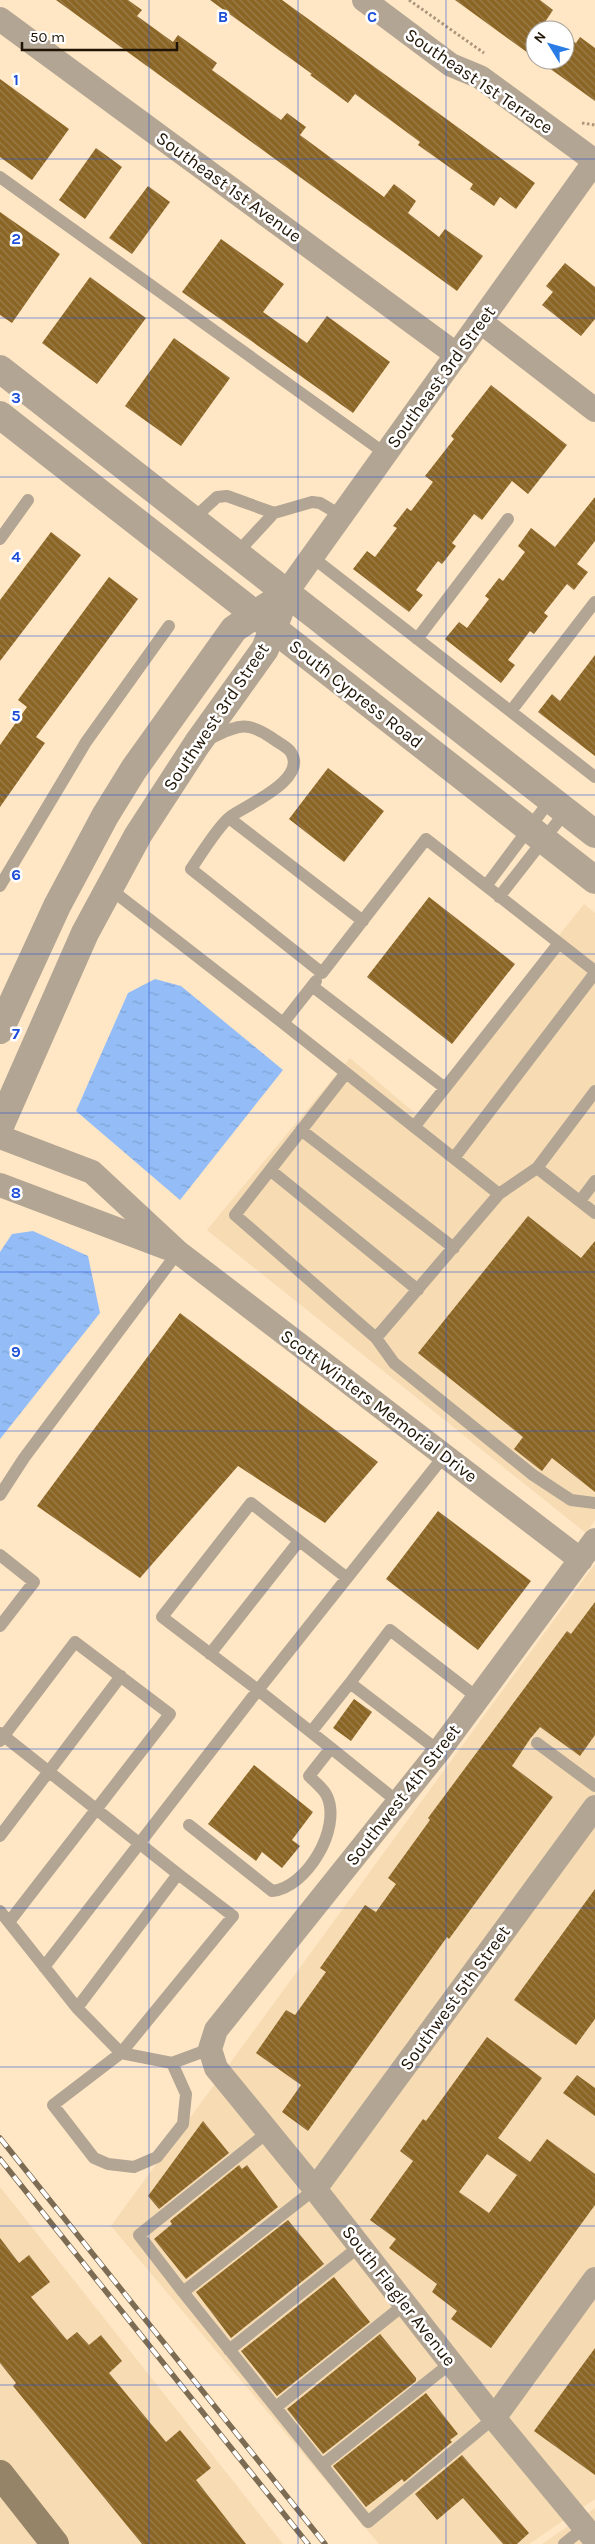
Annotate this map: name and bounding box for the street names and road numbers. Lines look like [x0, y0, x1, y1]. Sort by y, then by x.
street label: Southeast 1st Terrace [401, 23, 557, 139]
street label: Southeast 1st Avenue [152, 127, 306, 247]
street label: Southeast 3rd Street [382, 301, 500, 452]
street label: South Cypress Road [285, 635, 427, 753]
street label: Southwest 3rd Street [158, 639, 274, 795]
street label: Scott Winters Memorial Drive [276, 1325, 482, 1487]
street label: Southwest 4th Street [341, 1720, 465, 1870]
street label: Southwest 5th Street [395, 1921, 515, 2075]
street label: South Flagler Avenue [337, 2221, 461, 2371]

